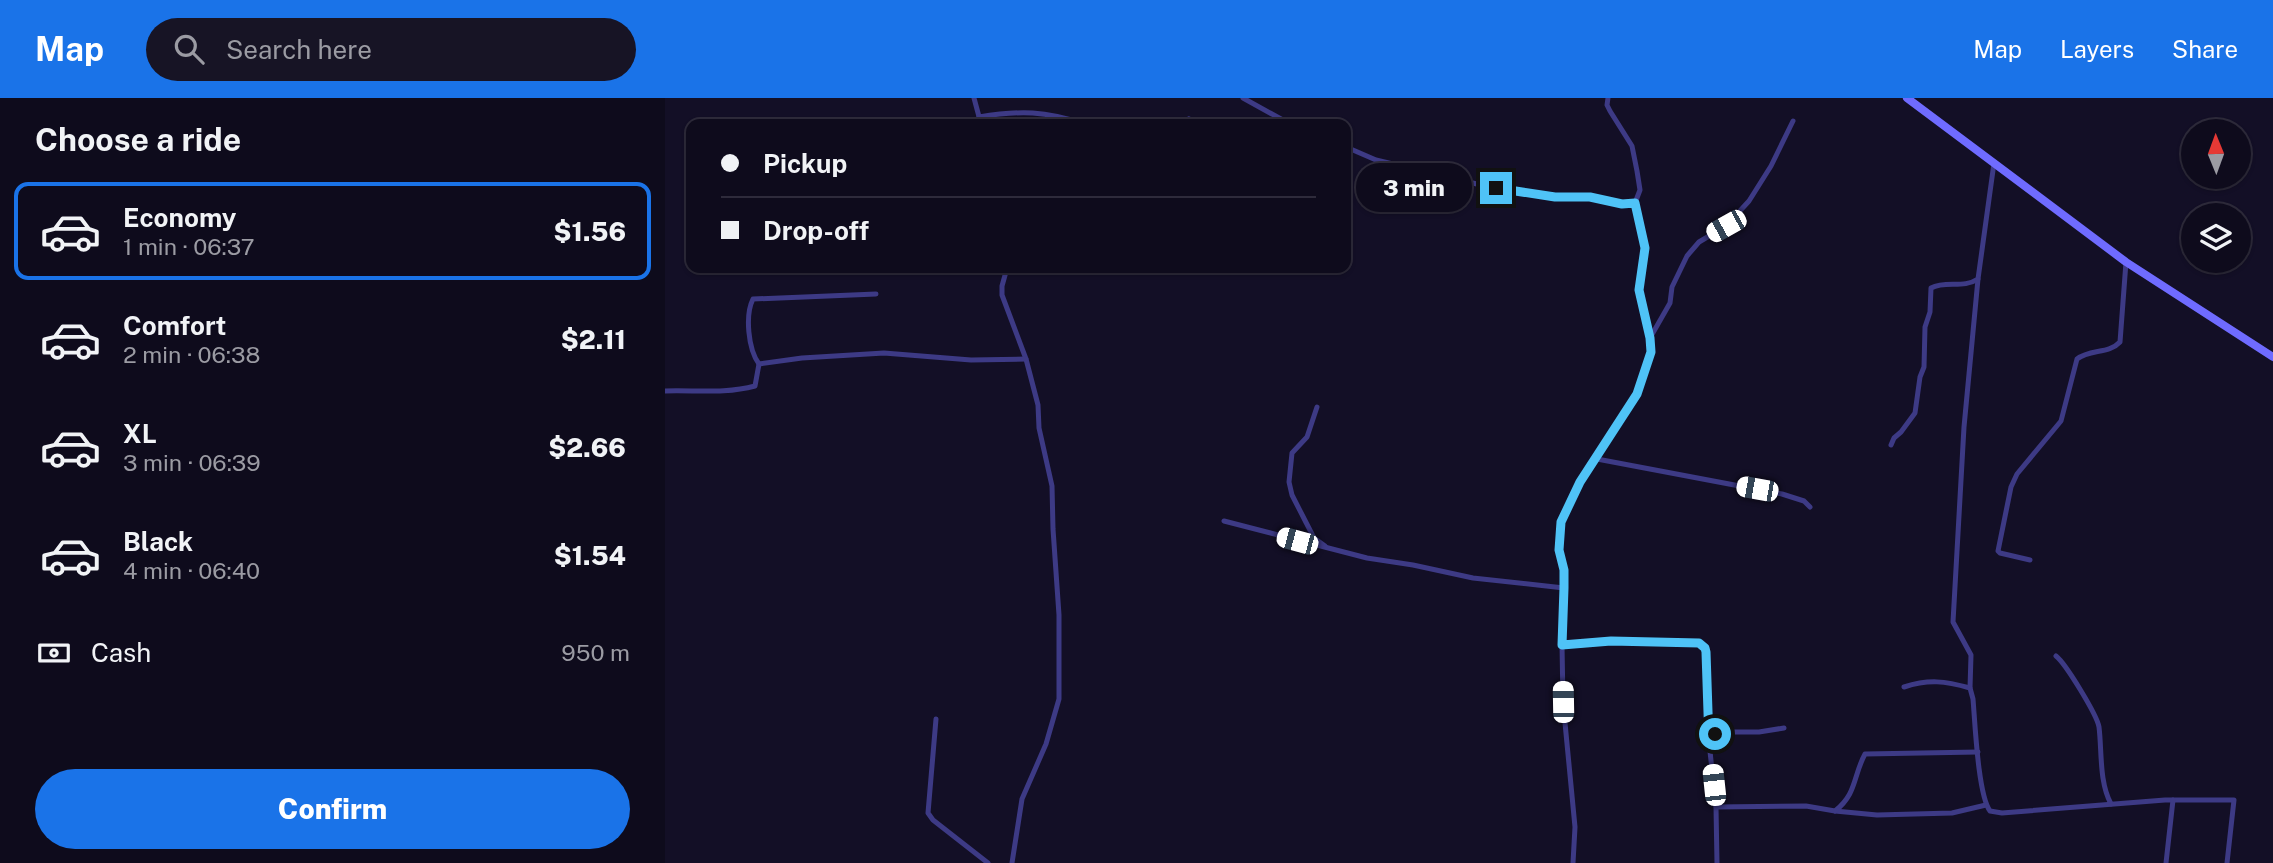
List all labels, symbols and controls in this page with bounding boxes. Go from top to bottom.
search box [146,18,636,81]
text: Map [35,30,104,68]
icon: search [170,30,208,68]
text: Search here [226,34,372,65]
text: Map [1973,35,2022,63]
text: Layers [2060,35,2134,63]
text: Share [2172,35,2238,63]
north arrow [2181,119,2251,189]
map controls [2181,119,2251,273]
text: Choose a ride [35,121,241,158]
text: Pickup [763,148,847,179]
callout: 3 min [1356,164,1471,212]
route end [1480,172,1512,204]
text: 3 min [1383,174,1445,201]
icon: car [39,200,102,263]
text: Economy [123,202,236,233]
button: layers [2181,203,2251,273]
car [1703,207,1750,245]
text: Drop-off [763,215,869,246]
text: $1.56 [554,216,626,247]
text: 1 min · 06:37 [123,233,255,260]
icon: car [39,308,102,371]
text: Comfort [123,310,226,341]
text: $2.11 [561,324,626,355]
text: 2 min · 06:38 [123,341,260,368]
icon: car [39,416,102,479]
text: XL [123,418,157,449]
text: $2.66 [548,432,626,463]
text: 3 min · 06:39 [123,449,261,476]
car [1735,475,1780,503]
icon: car [39,524,102,587]
car [1274,525,1321,557]
text: Black [123,526,193,557]
text: $1.54 [554,540,626,571]
text: 4 min · 06:40 [123,557,260,584]
icon: cash [35,634,73,672]
text: Cash [91,637,151,668]
text: 950 m [561,639,630,666]
car [1553,681,1574,723]
route start [1699,718,1731,750]
car [1702,763,1727,807]
button: Confirm [35,769,630,849]

